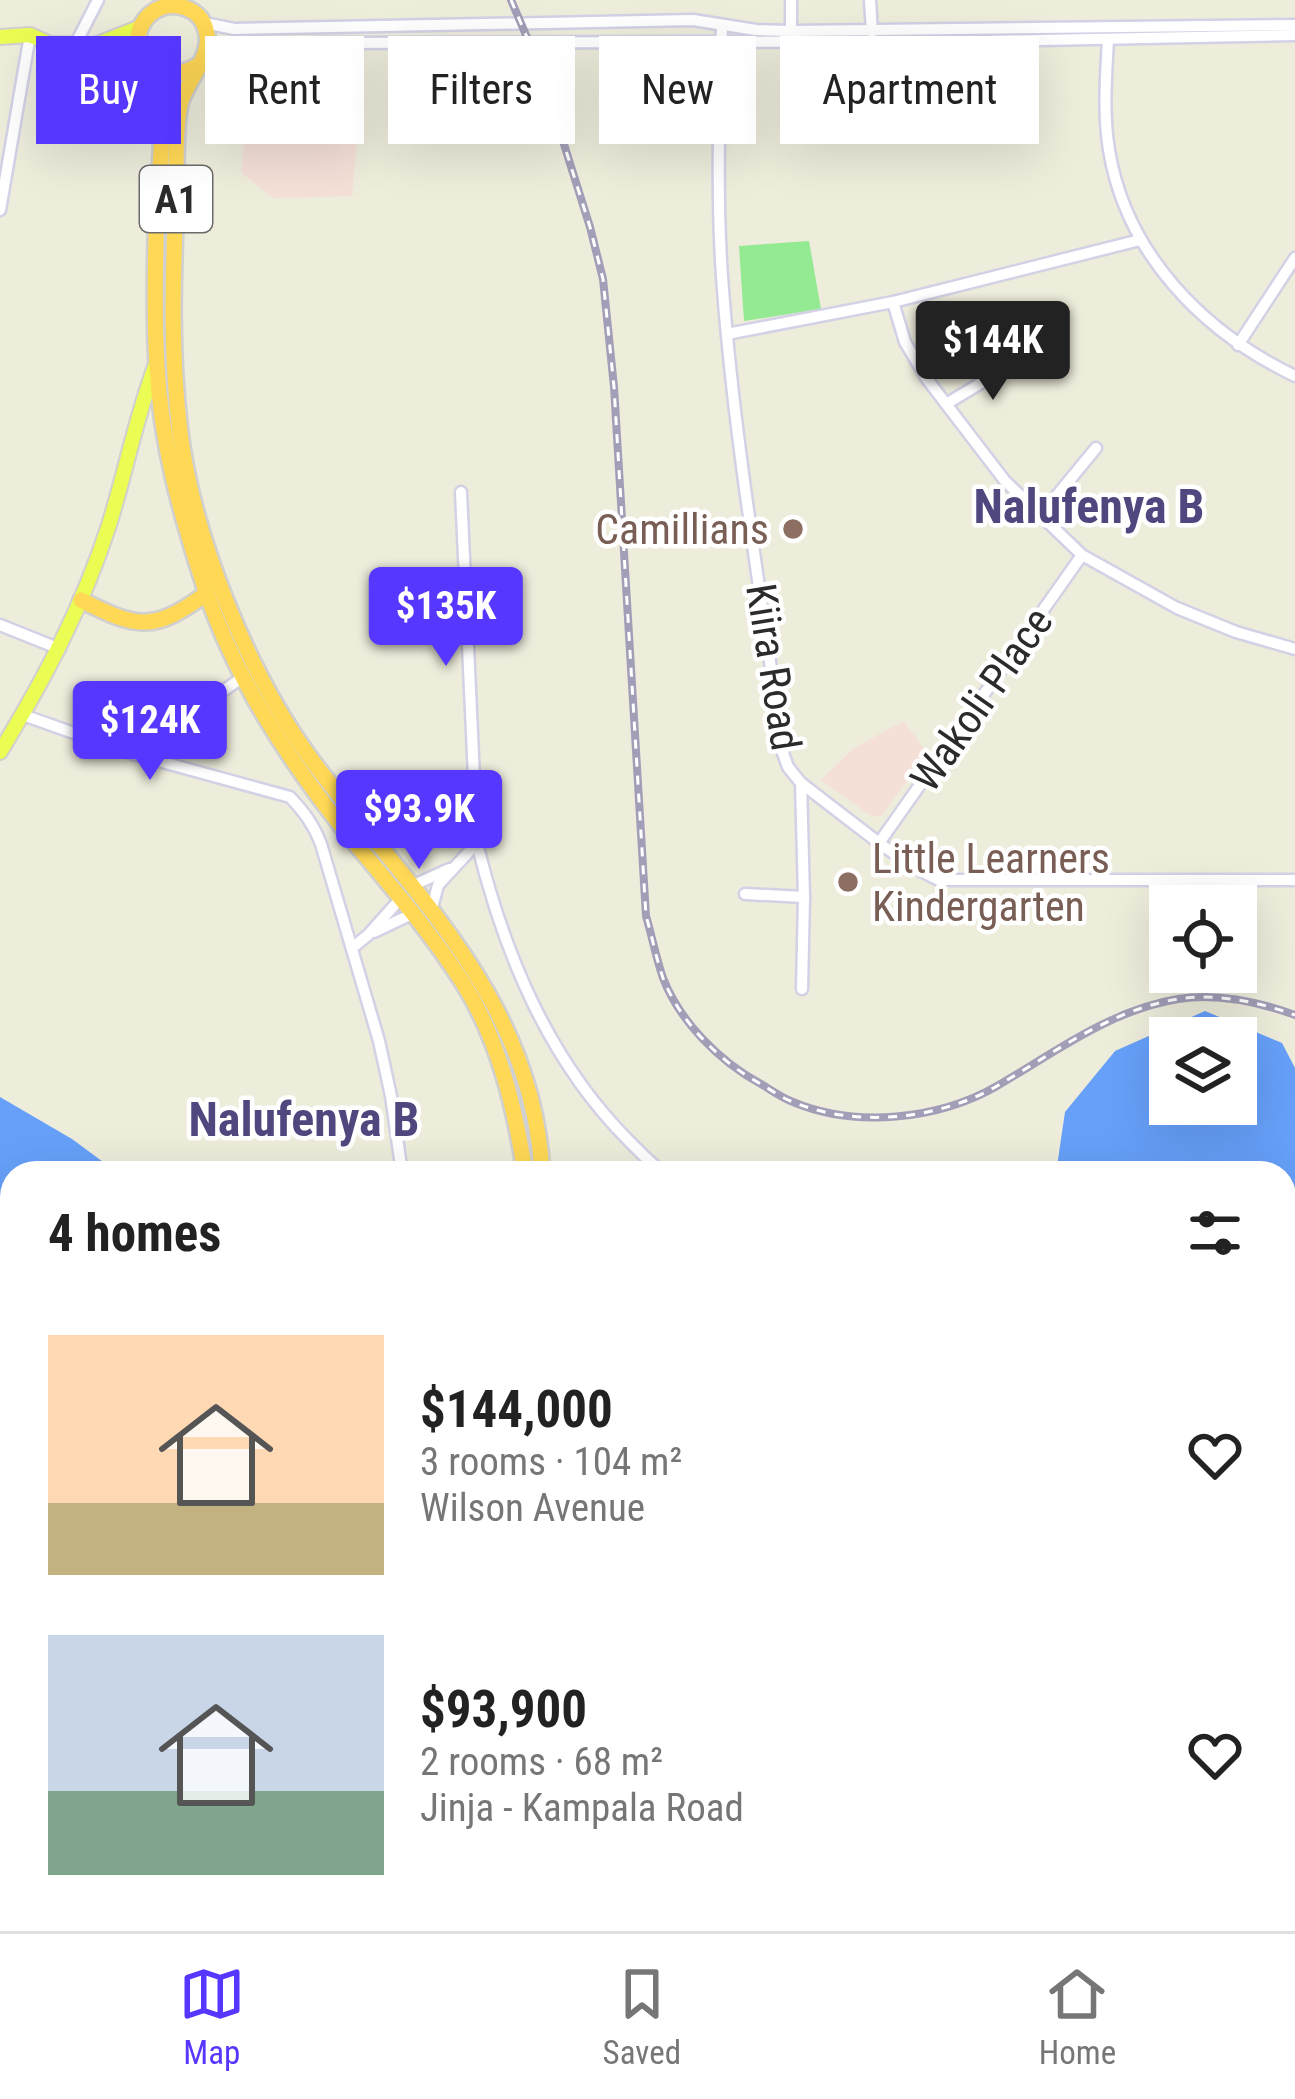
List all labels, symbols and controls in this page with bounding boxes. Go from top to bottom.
chip: Buy [36,36,181,144]
chip: Rent [205,36,364,144]
chip: Filters [388,36,575,144]
chip: New [599,36,756,144]
chip: Apartment [780,36,1039,144]
road number: A1 [140,166,212,232]
pin: $144K [909,301,1077,403]
text: $144K [943,317,1043,363]
district label: Nalufenya B [973,478,1205,535]
place label: Camillians [595,505,769,554]
marker: Camillians [780,516,806,542]
pin: $135K [362,567,530,669]
street label: Kiira Road [736,580,811,754]
text: $135K [396,583,496,629]
street label: Wakoli Place [900,598,1062,800]
pin: $124K [66,681,234,783]
text: $124K [100,697,200,743]
pin: $93.9K [321,770,517,872]
text: $93.9K [363,786,475,832]
place label: Little Learners Kindergarten [872,834,1110,931]
marker: Little Learners Kindergarten [835,869,861,895]
map controls [1149,885,1257,1125]
button: locate [1149,885,1257,993]
button: layers [1149,1017,1257,1125]
district label: Nalufenya B [188,1091,420,1148]
icon: filters [1182,1200,1248,1266]
text: 4 homes [48,1204,221,1263]
text: $144,000 [420,1380,613,1439]
icon: home [144,1383,288,1527]
icon: heart [1182,1422,1248,1488]
text: 3 rooms · 104 m² [420,1439,682,1485]
text: Wilson Avenue [420,1485,645,1531]
text: $93,900 [420,1680,587,1739]
icon: home [144,1683,288,1827]
icon: heart [1182,1722,1248,1788]
text: 2 rooms · 68 m² [420,1739,663,1785]
text: Jinja - Kampala Road [420,1785,744,1831]
tab: Map [179,1961,245,2072]
tab: Saved [603,1961,681,2072]
tab: Home [1039,1961,1116,2072]

